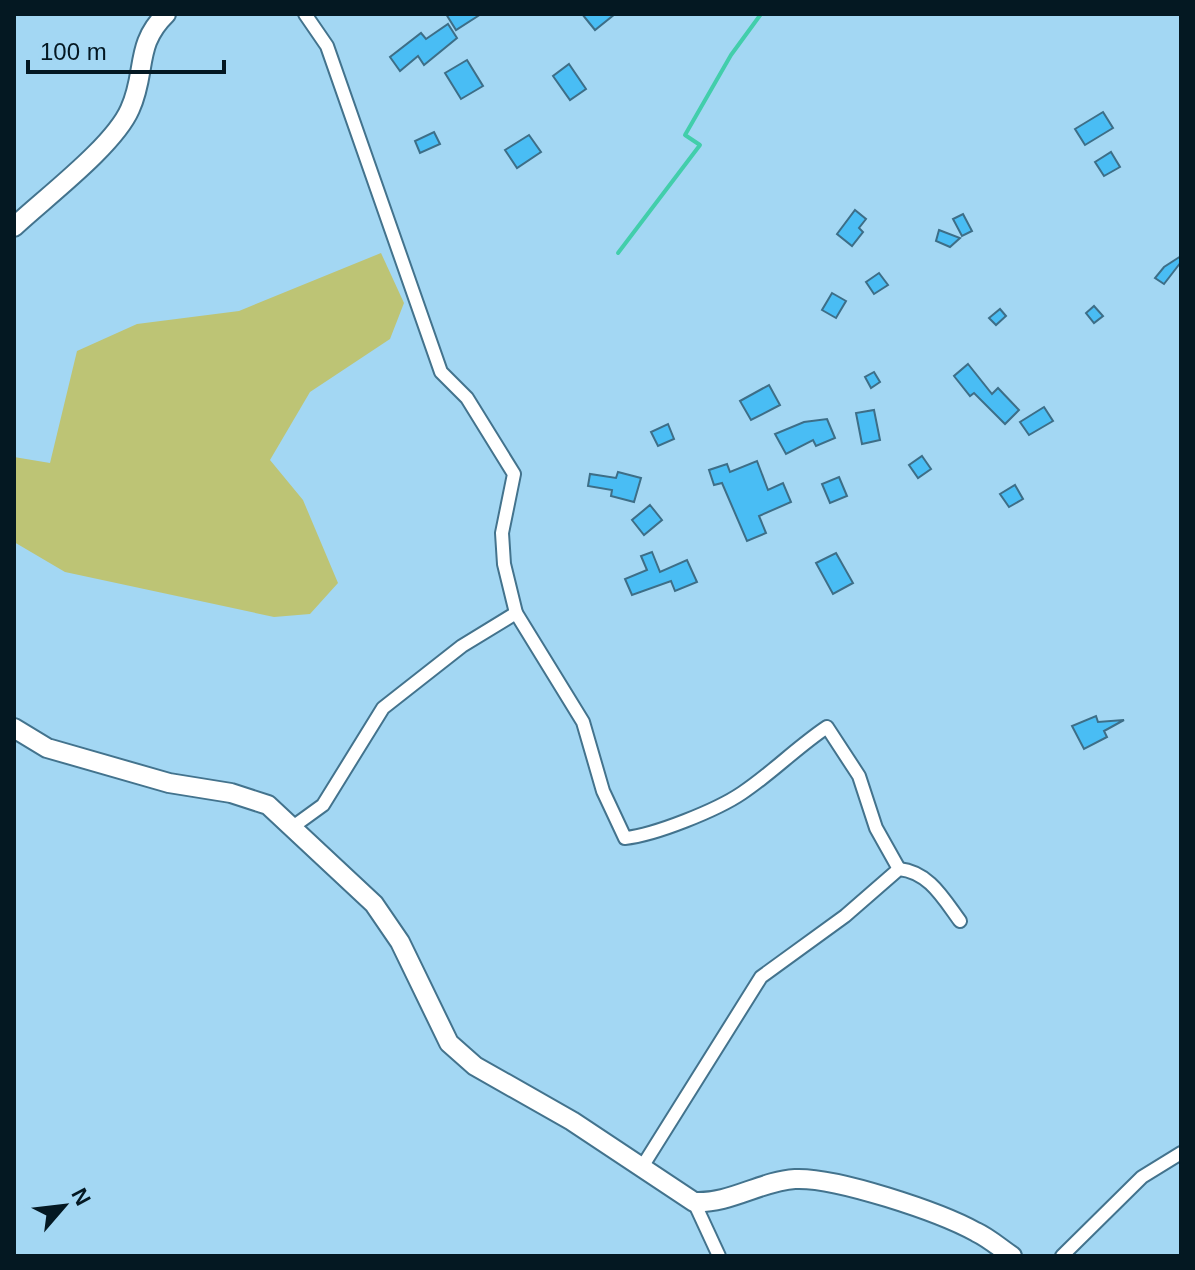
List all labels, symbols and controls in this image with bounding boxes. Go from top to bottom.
scale bar [28,24,224,74]
text: 100 m [40,38,107,65]
north arrow [24,1166,104,1246]
text: N [66,1184,96,1210]

